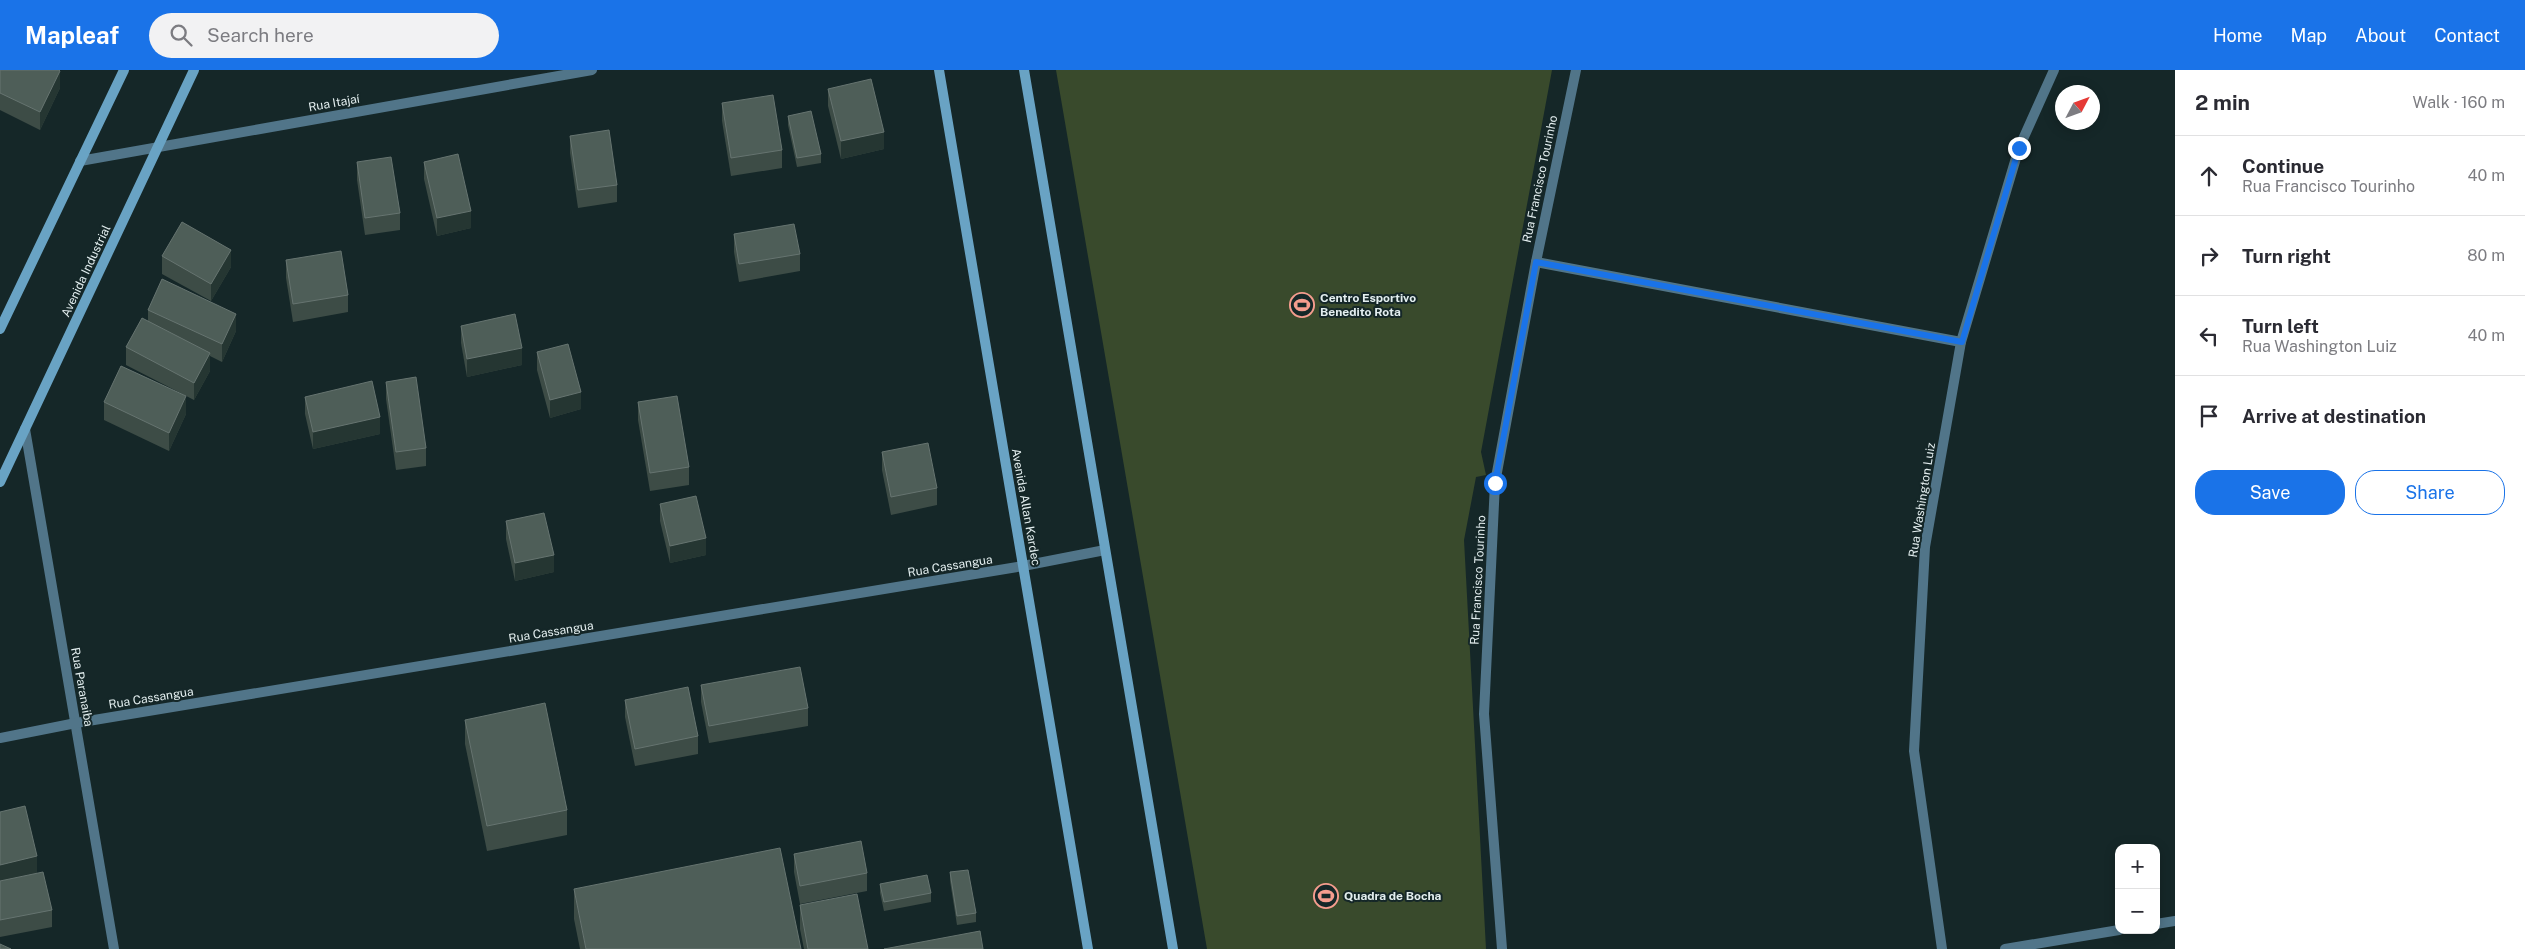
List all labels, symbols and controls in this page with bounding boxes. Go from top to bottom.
search box [149,13,499,58]
text: Mapleaf [25,21,119,49]
icon: search [167,21,195,49]
text: Search here [207,24,314,46]
text: Home [2213,25,2263,46]
text: Map [2291,25,2327,46]
text: About [2355,25,2406,46]
text: Contact [2434,25,2500,46]
north arrow [2055,85,2100,130]
text: 2 min [2195,90,2250,115]
street label: Rua Itajaí [307,91,362,114]
text: Walk · 160 m [2413,93,2505,112]
street label: Rua Francisco Tourinho [1520,114,1560,244]
route end [2008,137,2031,160]
text: Continue [2242,155,2324,177]
icon: ahead [2195,162,2223,190]
text: 40 m [2467,166,2505,185]
text: Rua Francisco Tourinho [2242,177,2415,196]
street label: Avenida Industrial [58,222,114,319]
icon: right [2195,242,2223,270]
text: Turn right [2242,245,2331,267]
text: 80 m [2467,246,2505,265]
place label: Centro Esportivo Benedito Rota [1320,291,1416,319]
sports icon: Centro Esportivo Benedito Rota [1289,292,1315,318]
text: Turn left [2242,315,2319,337]
icon: left [2195,322,2223,350]
text: 40 m [2467,326,2505,345]
text: Rua Washington Luiz [2242,337,2397,356]
icon: arrive [2195,402,2223,430]
text: Arrive at destination [2242,405,2426,427]
street label: Rua Washington Luiz [1906,441,1938,558]
street label: Avenida Allan Kardec [1009,447,1043,567]
button: Save [2195,470,2345,515]
button: Share [2355,470,2505,515]
route start [1484,472,1507,495]
street label: Rua Francisco Tourinho [1468,515,1488,645]
street label: Rua Cassangua [906,552,994,580]
street label: Rua Cassangua [507,618,595,646]
street label: Rua Paranaiba [68,646,96,728]
street label: Rua Cassangua [107,684,195,712]
map controls [2115,844,2160,934]
button: + [2115,844,2160,889]
sports icon: Quadra de Bocha [1313,883,1339,909]
place label: Quadra de Bocha [1344,889,1441,903]
button: − [2115,889,2160,934]

